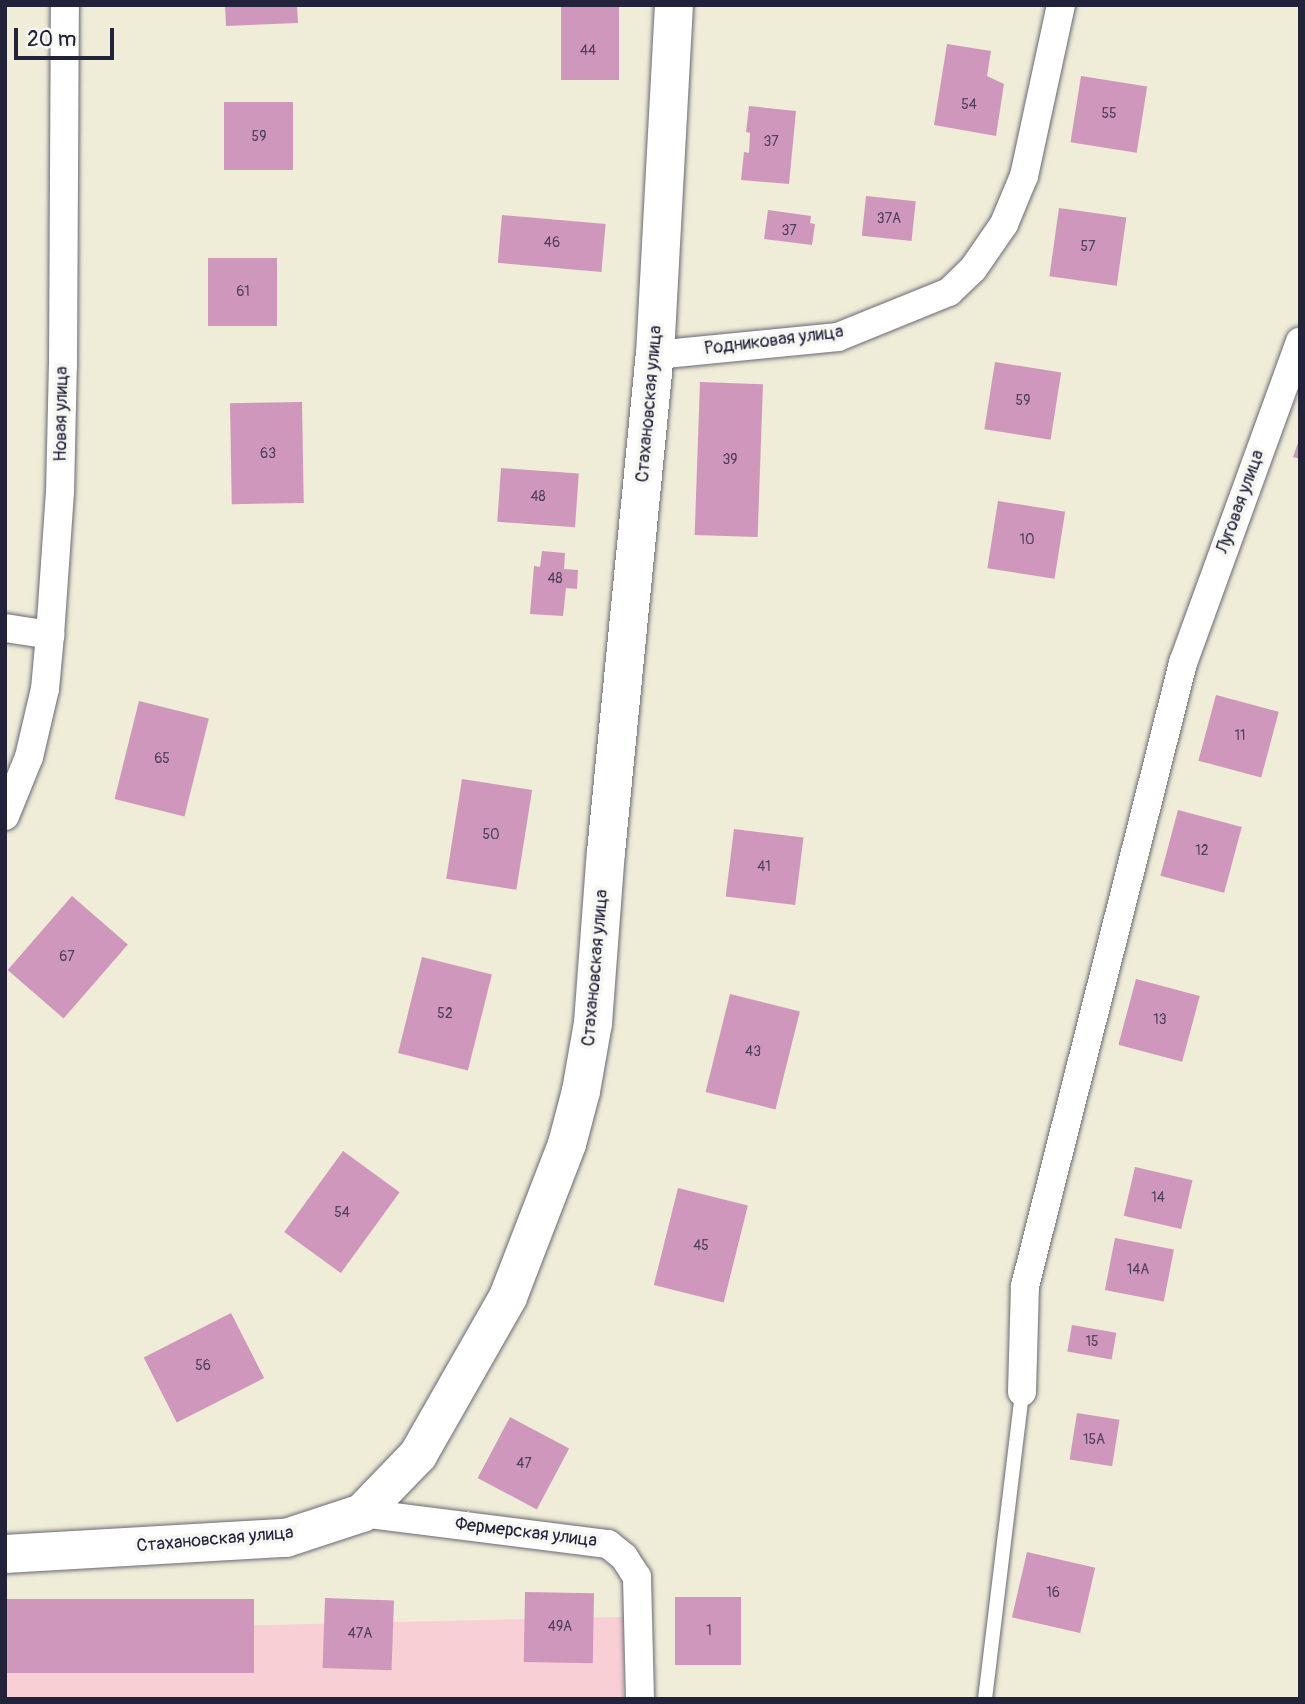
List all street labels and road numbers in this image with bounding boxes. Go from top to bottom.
street label: Родниковая улица [703,322,845,360]
street label: Стахановская улица [632,325,668,483]
street label: Новая улица [50,366,74,462]
street label: Луговая улица [1212,447,1270,557]
street label: Стахановская улица [578,889,614,1047]
street label: Фермерская улица [454,1514,598,1552]
street label: Стахановская улица [136,1522,294,1558]

